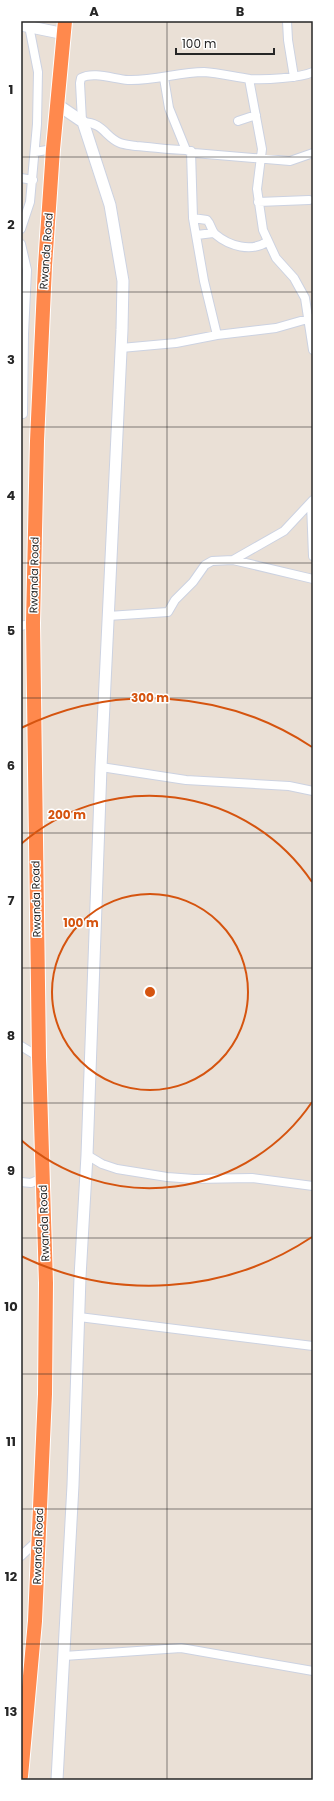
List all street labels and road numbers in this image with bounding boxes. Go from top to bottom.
street label: Rwanda Road [35,212,57,290]
street label: Rwanda Road [25,537,43,613]
street label: Rwanda Road [27,861,45,937]
street label: Rwanda Road [35,1184,53,1262]
street label: Rwanda Road [29,1507,47,1585]

